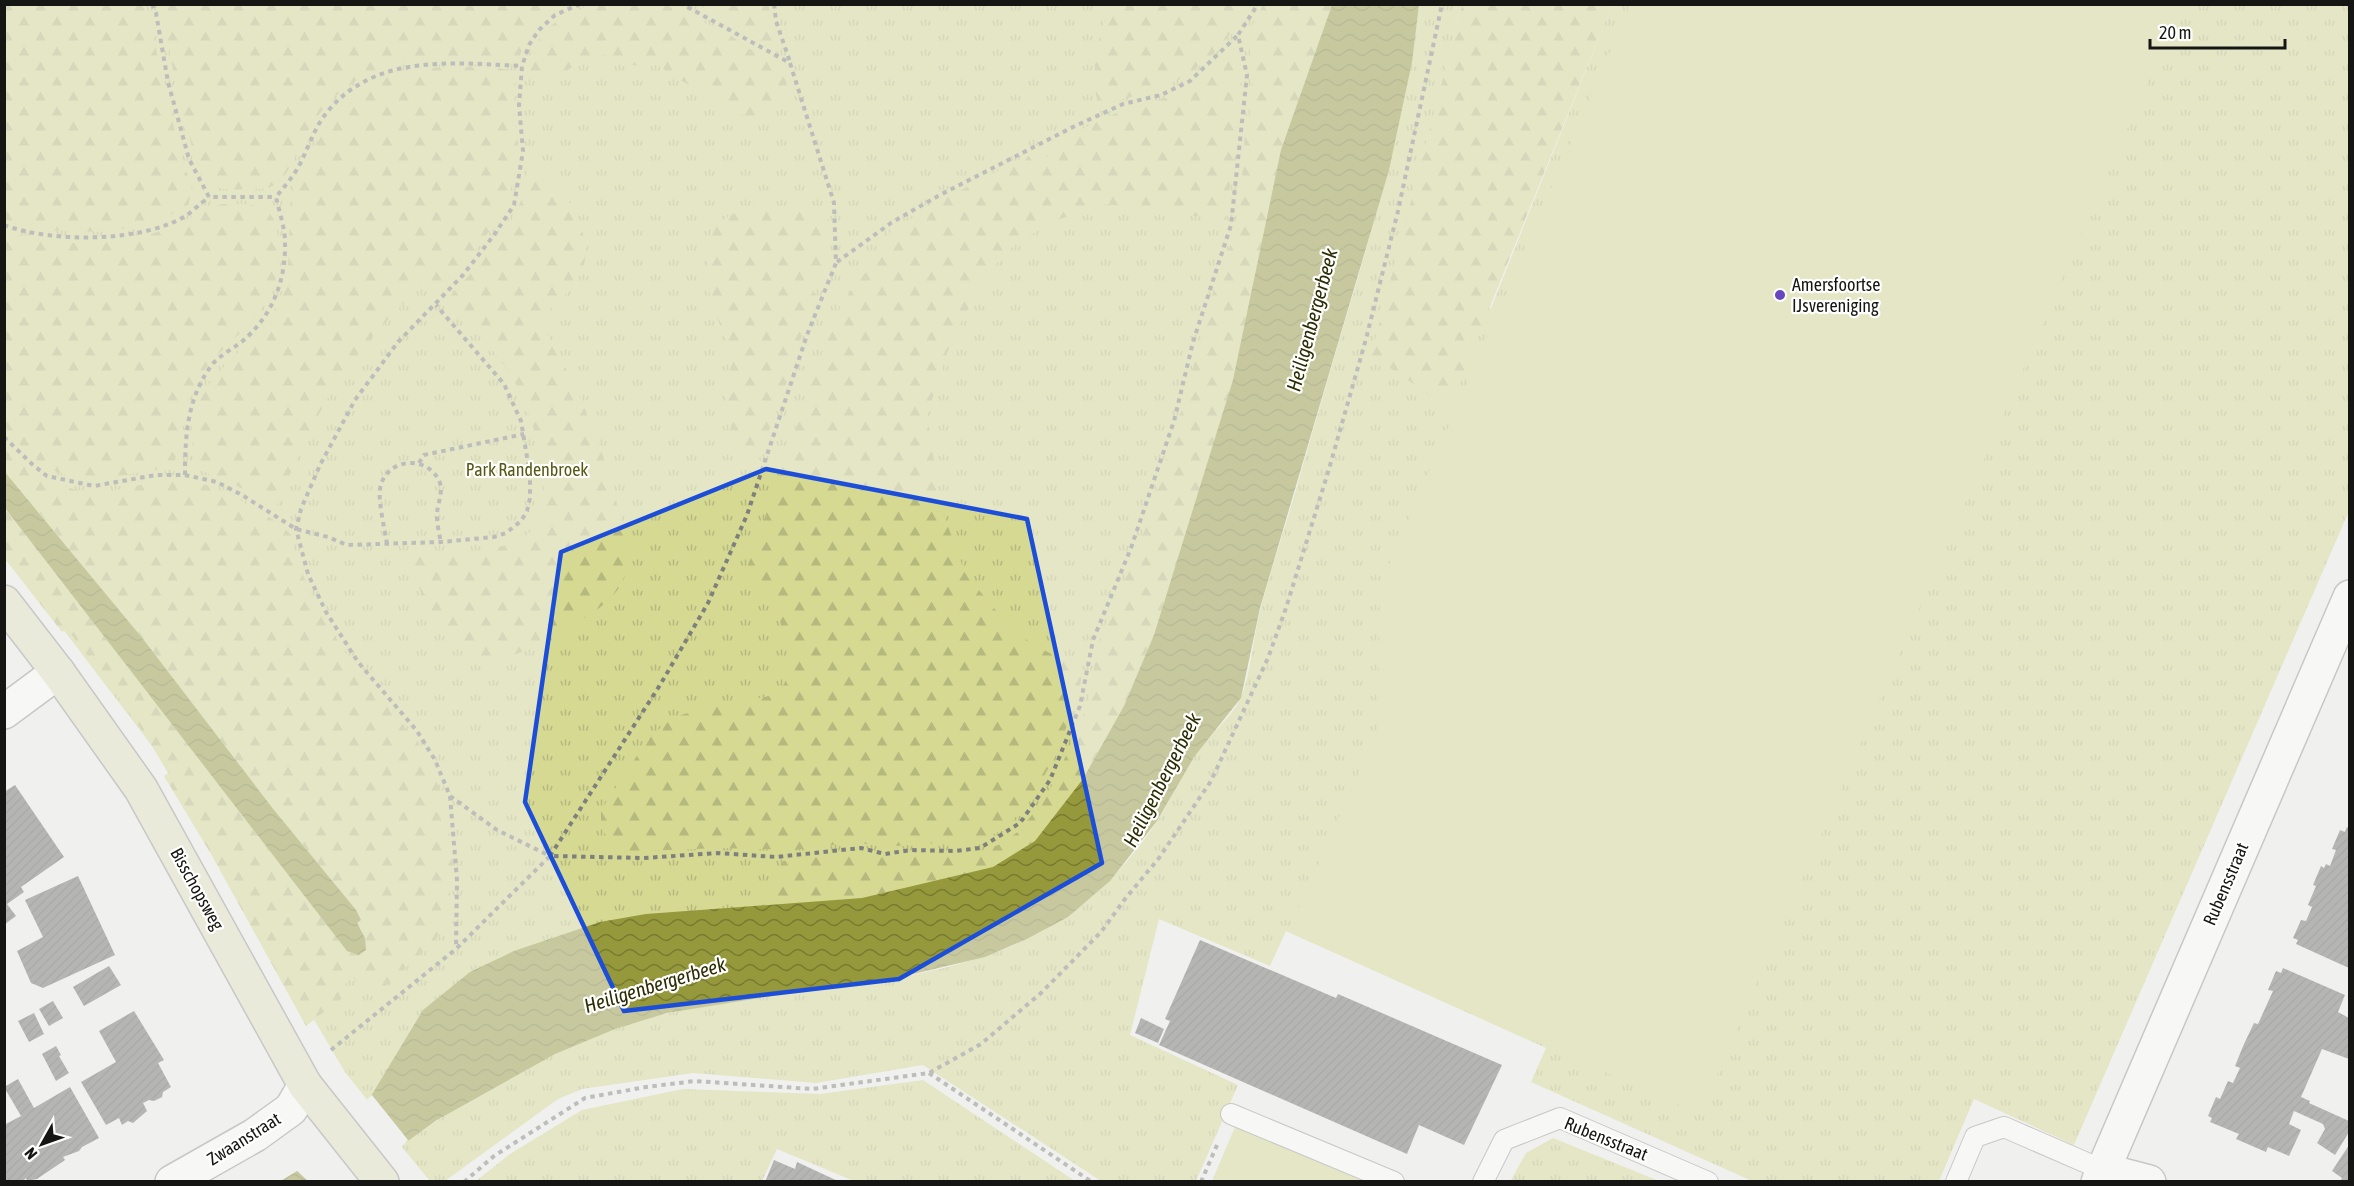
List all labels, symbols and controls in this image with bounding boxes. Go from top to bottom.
scale bar [2150,12,2285,50]
text: 20 m [2159,22,2191,43]
water label: Heiligenbergerbeek [1281,246,1342,394]
place label: Amersfoortse IJsvereniging [1792,274,1880,316]
marker: Amersfoortse IJsvereniging [1773,288,1787,302]
park label: Park Randenbroek [466,459,588,480]
water label: Heiligenbergerbeek [1118,709,1205,850]
street label: Rubensstraat [2199,839,2252,928]
street label: Bisschopsweg [166,844,229,934]
water label: Heiligenbergerbeek [581,952,729,1017]
street label: Zwaanstraat [203,1108,284,1169]
street label: Rubensstraat [1562,1112,1651,1165]
north arrow [12,1114,72,1174]
text: N [21,1144,40,1163]

